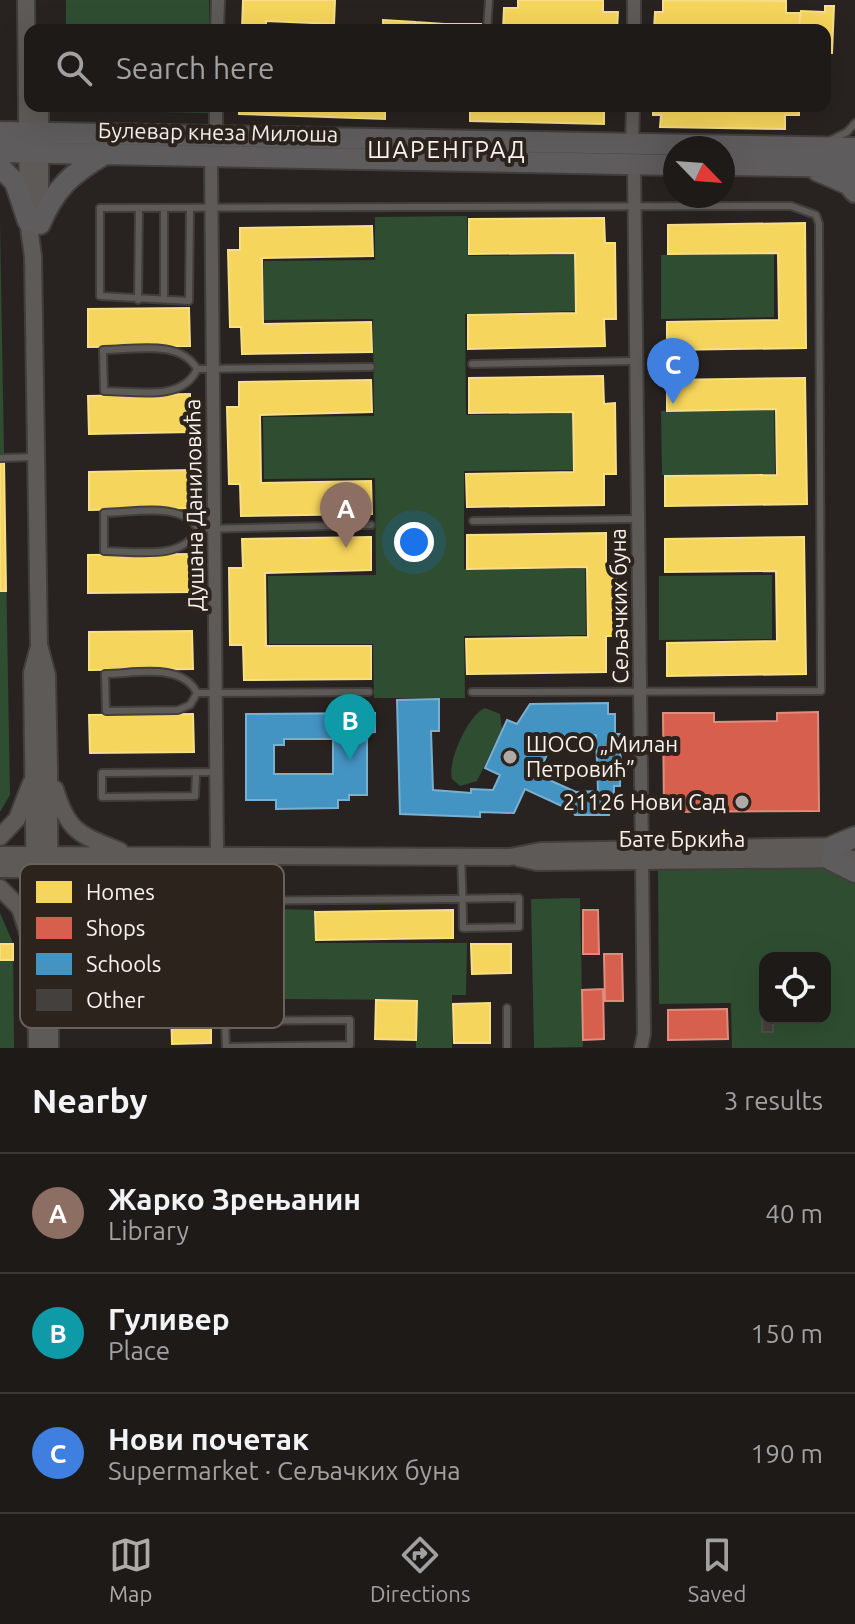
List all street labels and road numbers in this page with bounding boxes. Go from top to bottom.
street label: Булевар кнеза Милоша [98,117,338,146]
street label: Душана Даниловића [179,399,208,611]
street label: Сељачких буна [605,528,632,684]
street label: Бате Бркића [619,826,745,851]

